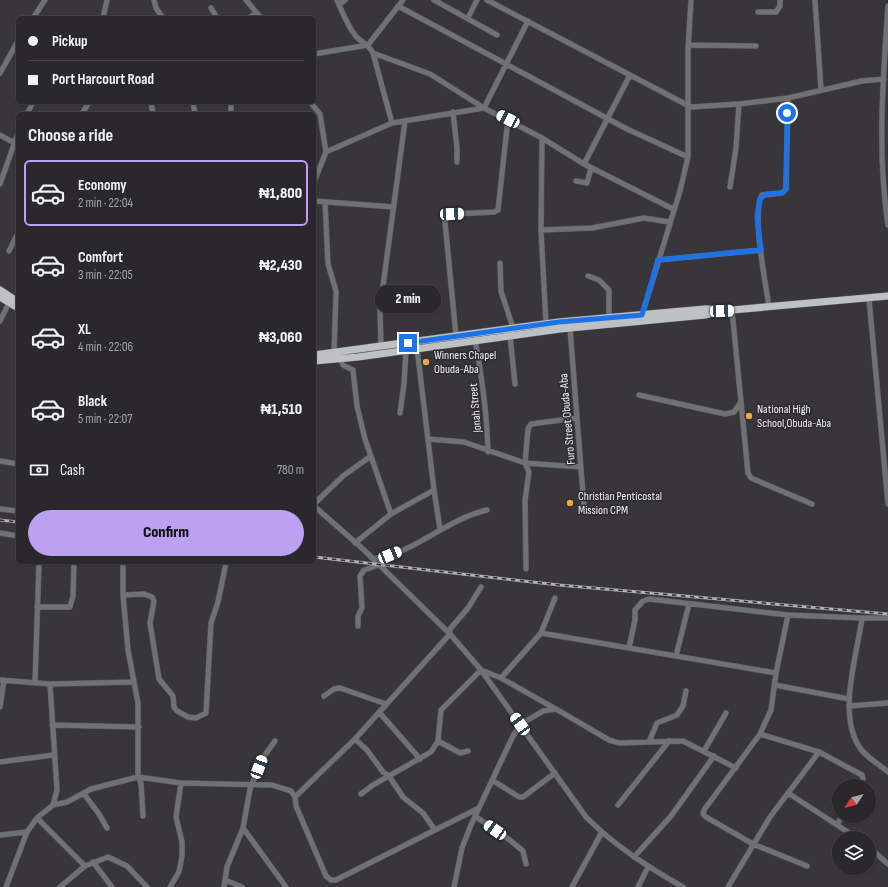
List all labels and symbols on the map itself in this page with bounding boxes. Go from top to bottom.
route start [778,104,796,122]
car [495,108,521,130]
car [440,208,464,220]
callout: 2 min [375,285,441,313]
car [710,305,734,317]
route end [399,334,417,352]
place label: Winners Chapel Obuda-Aba [434,348,496,377]
marker: Winners Chapel Obuda-Aba [421,357,431,367]
street label: Furo Street Obuda-Aba [556,372,579,465]
street label: Jonah Street [466,382,485,434]
place label: National High School,Obuda-Aba [757,402,832,431]
marker: National High School,Obuda-Aba [744,411,754,421]
place label: Christian Penticostal Mission CPM [578,489,662,518]
marker: Christian Penticostal Mission CPM [565,498,575,508]
car [377,545,403,565]
car [508,711,532,737]
car [249,754,269,780]
north arrow [832,779,876,823]
car [482,818,508,842]

